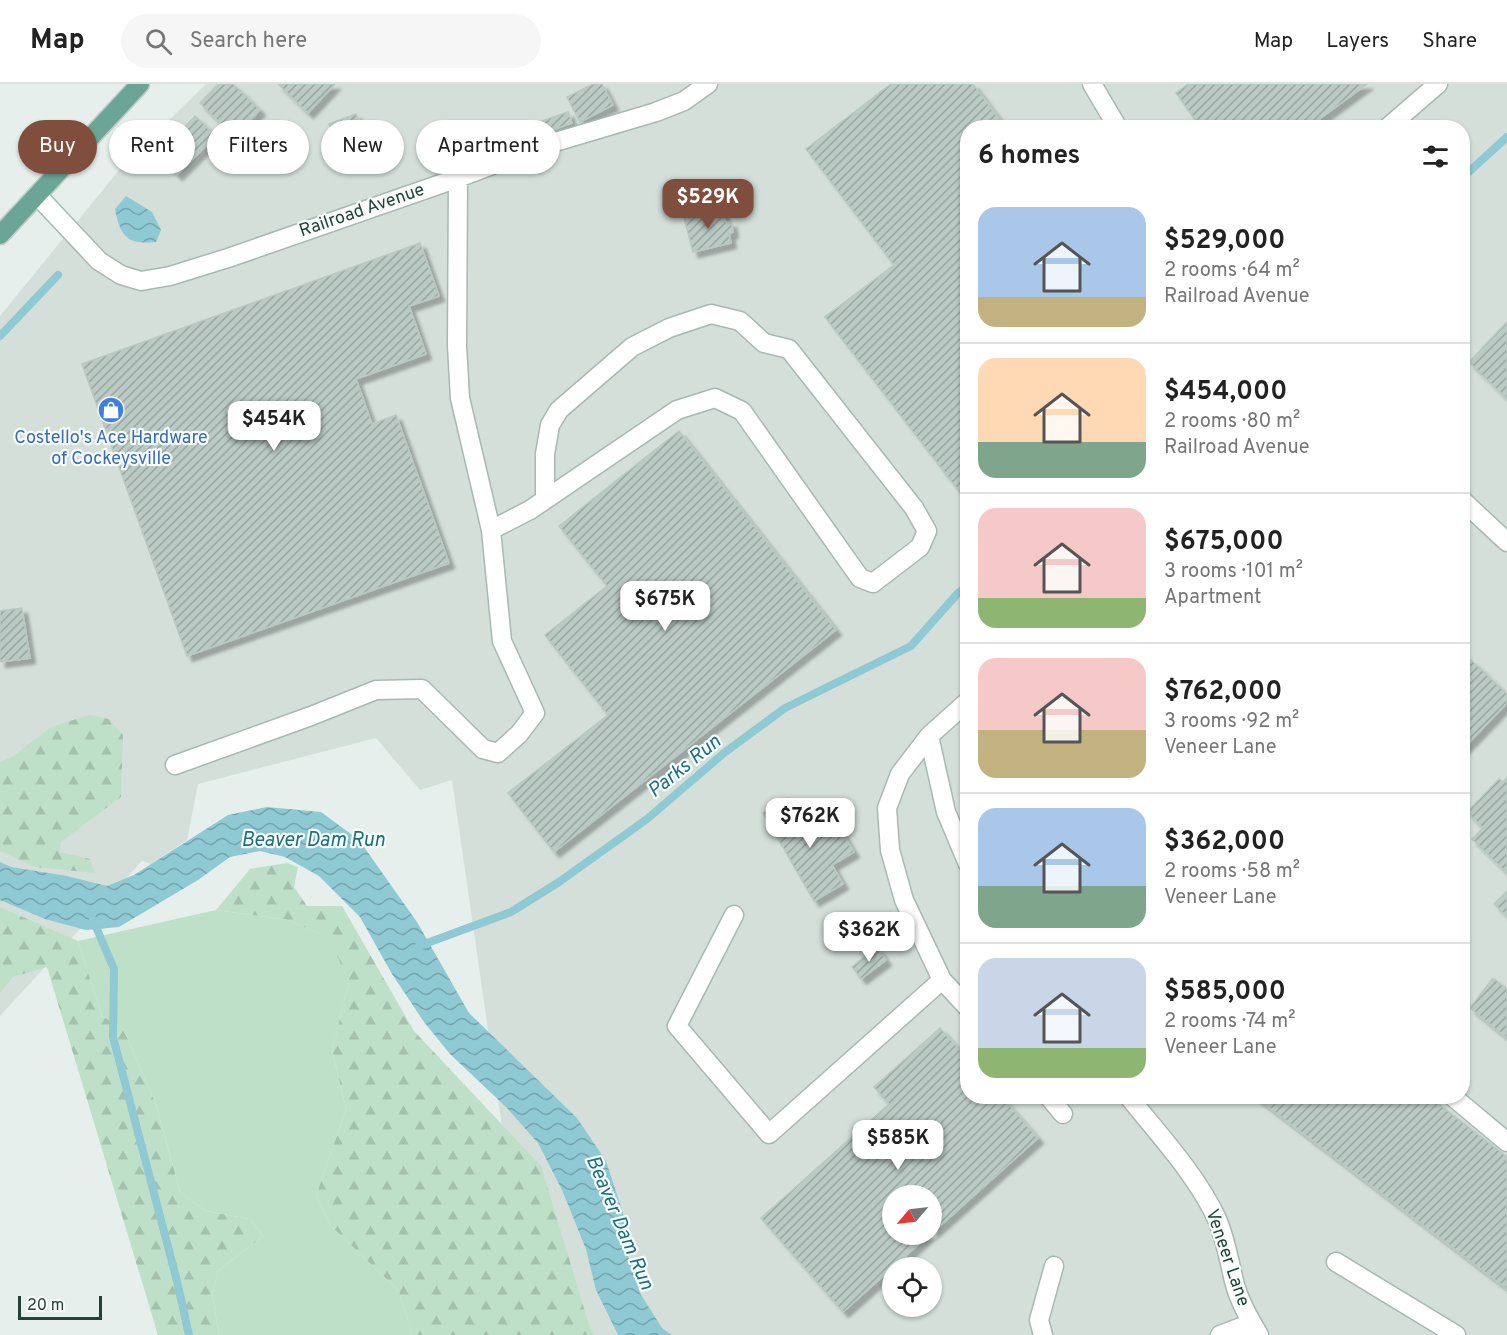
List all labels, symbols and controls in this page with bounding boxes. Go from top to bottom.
search box [121,14,541,68]
text: Map [30,23,85,59]
icon: search [142,25,175,58]
text: Search here [190,28,307,55]
text: Map [1254,28,1293,55]
text: Layers [1326,28,1389,55]
text: Share [1422,28,1477,55]
chip: Buy [18,120,97,174]
chip: Rent [109,120,195,174]
chip: Filters [207,120,309,174]
chip: New [321,120,404,174]
chip: Apartment [416,120,560,174]
text: 6 homes [978,140,1080,173]
icon: filters [1419,140,1452,173]
street label: Railroad Avenue [296,179,428,243]
pin: $529K [666,179,750,230]
text: $529K [677,185,739,211]
text: $529,000 [1164,225,1285,258]
icon: home [1026,231,1098,303]
text: 2 rooms · 64 m² [1164,258,1300,284]
text: Railroad Avenue [1164,284,1309,310]
text: $454,000 [1164,376,1287,409]
icon: home [1026,382,1098,454]
shop icon: Costello's Ace Hardware of Cockeysville [96,395,126,425]
pin: $454K [232,401,316,452]
text: $454K [242,407,306,433]
text: 2 rooms · 80 m² [1164,409,1300,435]
place label: Costello's Ace Hardware of Cockeysville [14,427,208,471]
text: Railroad Avenue [1164,435,1309,461]
text: $675,000 [1164,526,1283,559]
icon: home [1026,532,1098,604]
text: 3 rooms · 101 m² [1164,559,1303,585]
pin: $675K [623,581,707,632]
text: Apartment [1164,585,1262,611]
text: $675K [634,587,696,613]
text: $762,000 [1164,676,1282,709]
icon: home [1026,682,1098,754]
text: 3 rooms · 92 m² [1164,709,1299,735]
water label: Parks Run [643,729,727,804]
text: Veneer Lane [1164,735,1277,761]
pin: $762K [768,798,852,849]
text: $762K [780,804,840,830]
text: $362,000 [1164,826,1285,859]
water label: Beaver Dam Run [241,828,385,854]
icon: home [1026,832,1098,904]
text: 2 rooms · 58 m² [1164,859,1300,885]
text: Veneer Lane [1164,885,1277,911]
pin: $362K [827,912,911,963]
text: $362K [838,918,900,944]
text: $585,000 [1164,976,1286,1009]
icon: home [1026,982,1098,1054]
text: 2 rooms · 74 m² [1164,1009,1295,1035]
text: Veneer Lane [1164,1035,1277,1061]
pin: $585K [856,1120,940,1171]
text: $585K [866,1126,930,1152]
water label: Beaver Dam Run [579,1152,659,1294]
north arrow [882,1185,942,1245]
map controls [882,1185,942,1317]
street label: Veneer Lane [1200,1206,1254,1310]
button: locate [882,1257,942,1317]
scale bar [18,1293,102,1320]
text: 20 m [27,1296,64,1316]

